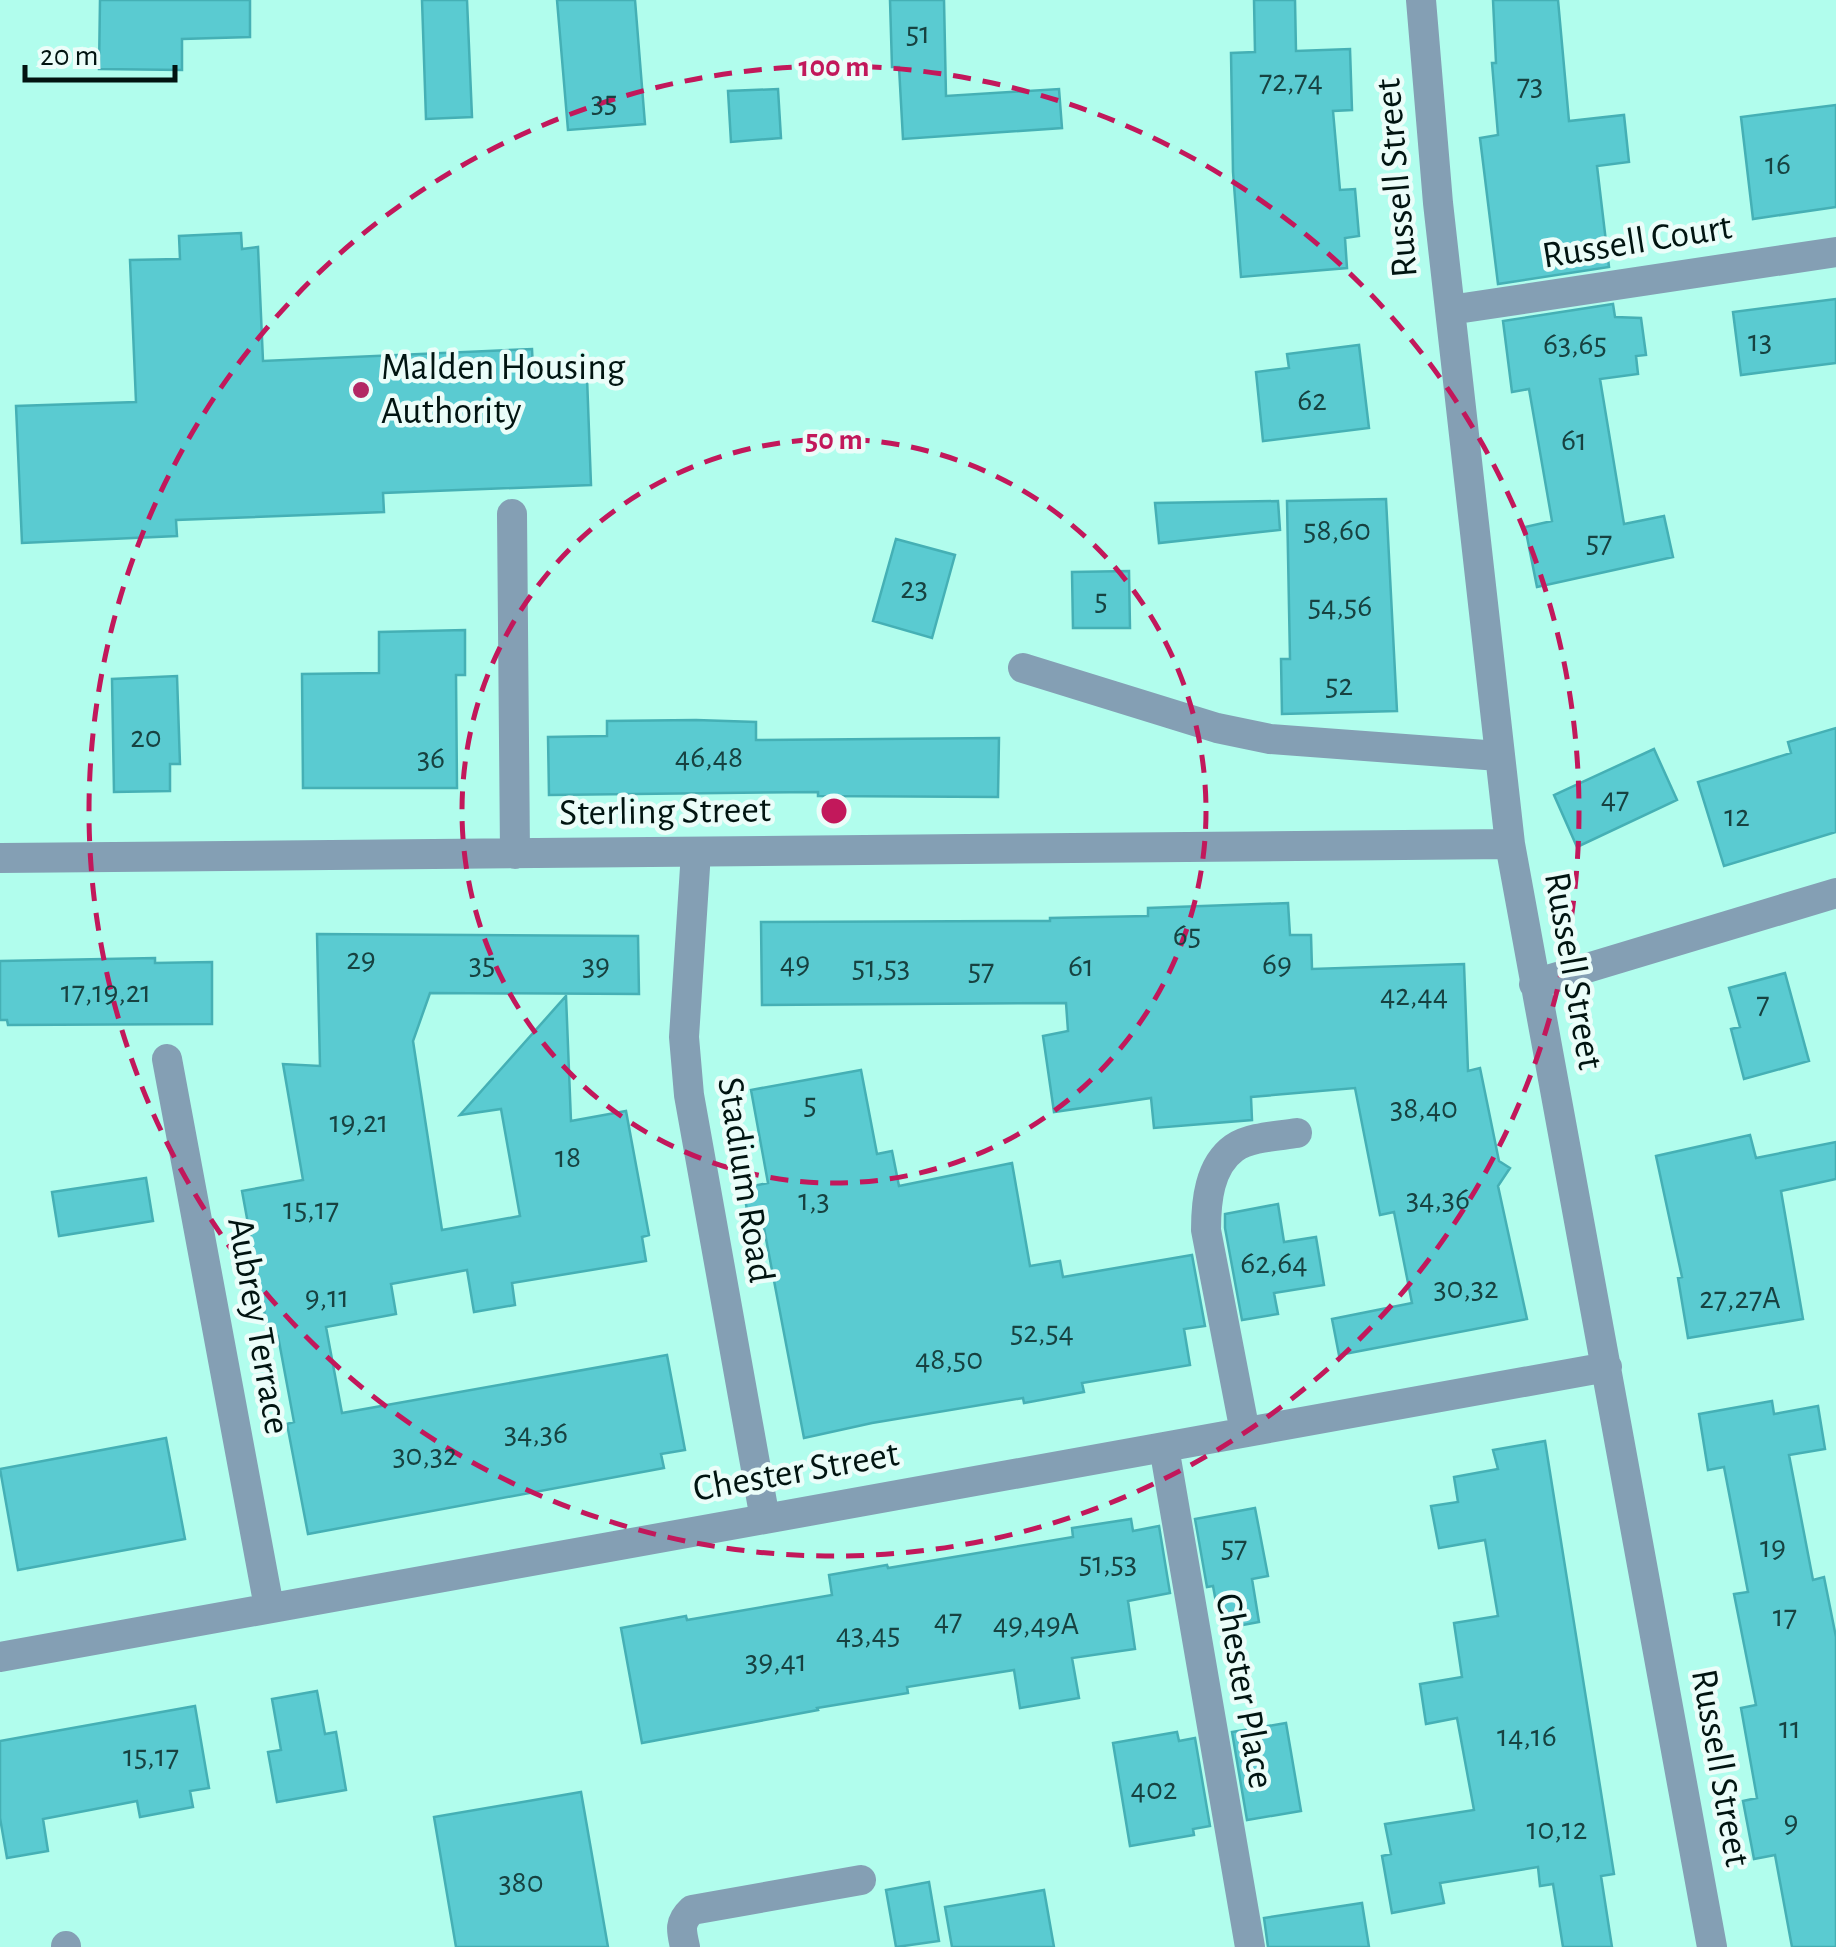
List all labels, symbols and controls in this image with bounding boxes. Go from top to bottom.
house number: 51 [906,17,930,49]
scale bar [25,20,175,82]
text: 20 m [40,41,98,71]
text: 100 m [799,52,869,82]
house number: 72,74 [1259,65,1323,97]
house number: 73 [1517,69,1543,101]
street label: Russell Street [1369,77,1425,279]
house number: 35 [591,86,617,118]
house number: 16 [1765,148,1791,180]
street label: Russell Court [1539,208,1735,276]
house number: 13 [1748,325,1772,357]
house number: 63,65 [1543,328,1607,360]
place label: Malden Housing Authority [381,349,626,431]
marker: Malden Housing Authority [350,379,372,401]
house number: 62 [1297,384,1327,416]
house number: 61 [1561,424,1587,456]
text: 50 m [805,425,863,455]
house number: 58,60 [1303,514,1371,546]
house number: 57 [1586,526,1612,558]
house number: 23 [900,572,928,604]
house number: 5 [1094,584,1108,616]
house number: 54,56 [1308,590,1372,622]
house number: 52 [1325,669,1353,701]
house number: 20 [130,721,162,753]
house number: 46,48 [675,741,743,773]
house number: 36 [417,742,445,774]
house number: 47 [1601,782,1629,814]
street label: Sterling Street [559,791,771,833]
centre of rings [816,793,852,829]
house number: 12 [1724,800,1750,832]
street label: Russell Street [1537,869,1609,1073]
house number: 65 [1173,919,1201,951]
house number: 29 [346,943,376,975]
house number: 49 [780,947,810,979]
house number: 35 [469,948,495,980]
house number: 69 [1262,948,1292,980]
house number: 39 [582,949,610,981]
house number: 61 [1068,950,1094,982]
house number: 51,53 [852,951,910,983]
house number: 57 [968,954,994,986]
house number: 17,19,21 [61,976,151,1008]
house number: 42,44 [1380,979,1448,1011]
house number: 7 [1756,987,1770,1019]
street label: Stadium Road [710,1074,780,1286]
house number: 5 [803,1088,817,1120]
house number: 38,40 [1390,1092,1458,1124]
house number: 19,21 [330,1106,388,1138]
house number: 18 [555,1141,581,1173]
house number: 34,36 [1406,1183,1470,1215]
house number: 1,3 [798,1184,830,1216]
house number: 15,17 [283,1193,339,1225]
street label: Aubrey Terrace [220,1215,296,1437]
house number: 62,64 [1240,1247,1308,1279]
house number: 30,32 [1433,1272,1499,1304]
house number: 9,11 [305,1281,349,1313]
house number: 27,27A [1699,1282,1781,1314]
house number: 52,54 [1010,1316,1074,1348]
house number: 48,50 [915,1343,983,1375]
house number: 34,36 [504,1417,568,1449]
street label: Chester Street [690,1435,902,1509]
house number: 30,32 [392,1439,458,1471]
house number: 57 [1221,1531,1247,1563]
house number: 19 [1760,1531,1786,1563]
house number: 51,53 [1079,1547,1137,1579]
street label: Chester Place [1208,1590,1280,1792]
house number: 17 [1773,1600,1797,1632]
house number: 47 [934,1604,962,1636]
house number: 49,49A [993,1608,1079,1640]
house number: 43,45 [836,1618,900,1650]
house number: 39,41 [745,1645,807,1677]
street label: Russell Street [1684,1666,1756,1870]
house number: 11 [1779,1712,1801,1744]
house number: 14,16 [1497,1720,1557,1752]
house number: 15,17 [123,1740,179,1772]
house number: 402 [1131,1773,1177,1805]
house number: 9 [1783,1806,1799,1838]
house number: 10,12 [1527,1813,1587,1845]
house number: 380 [498,1866,544,1898]

